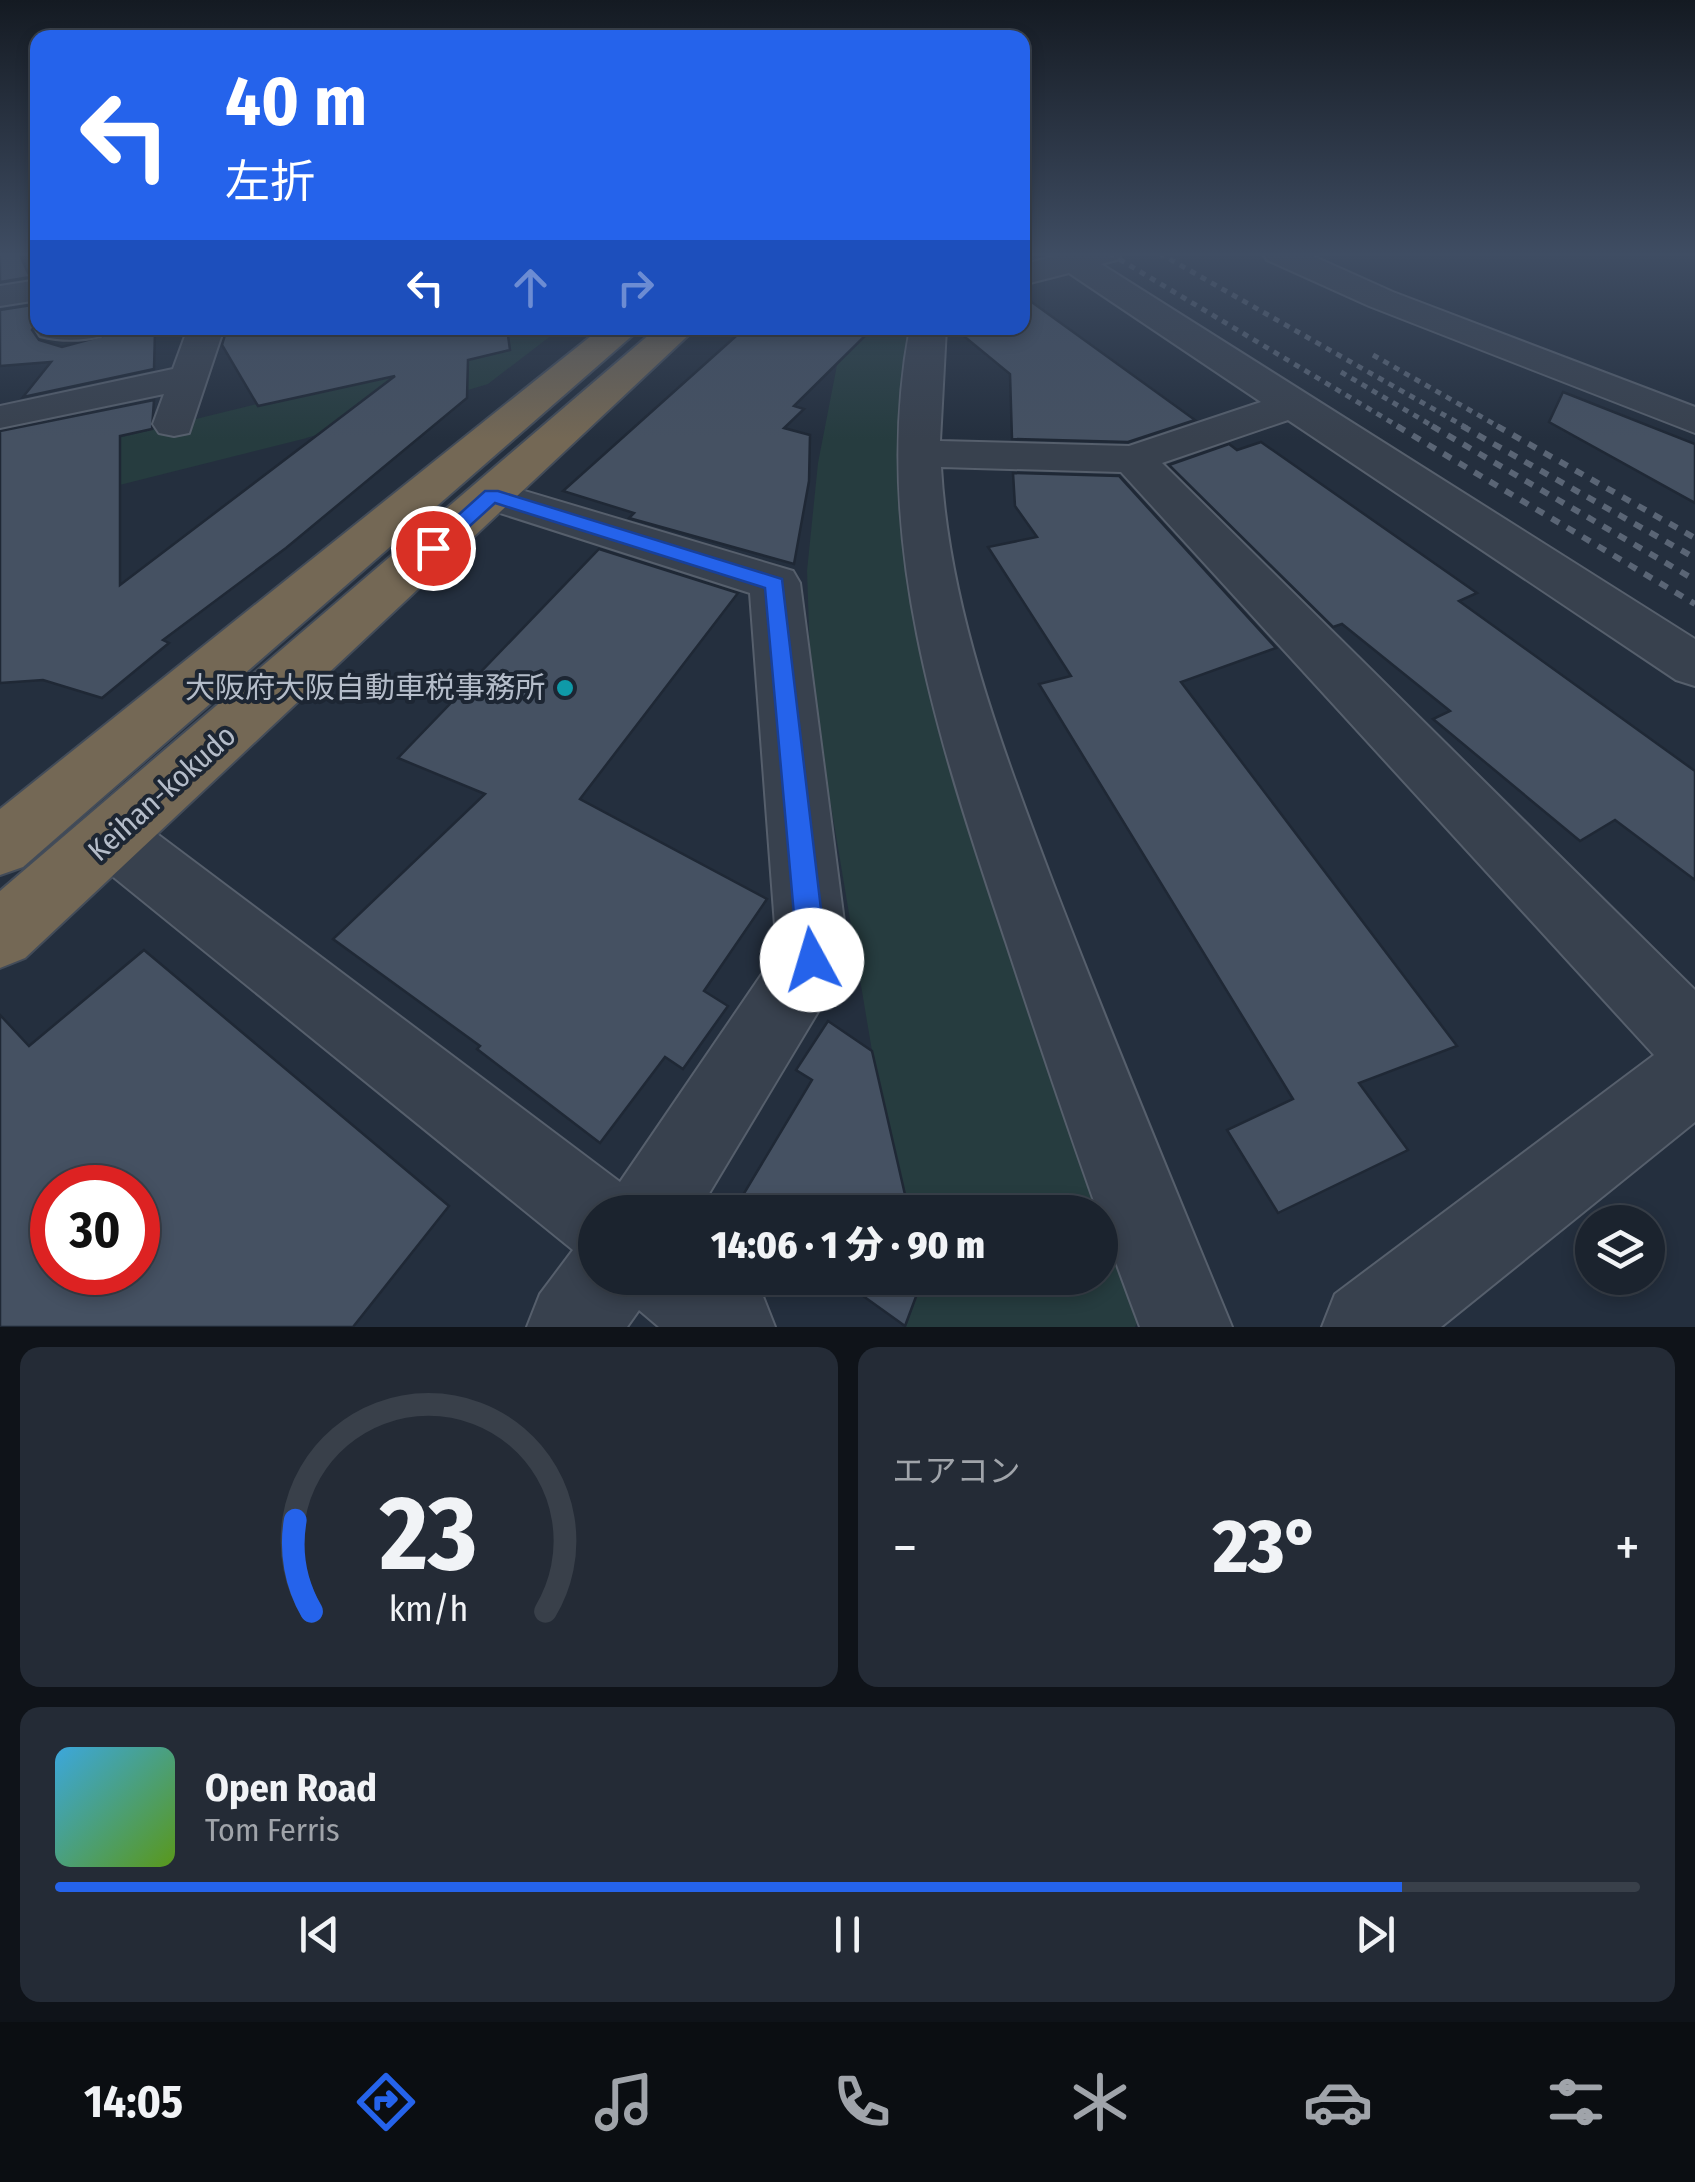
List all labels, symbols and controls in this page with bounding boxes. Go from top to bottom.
text: 40 m [225,60,367,144]
icon: left [60,70,190,200]
text: 左折 [225,155,315,209]
icon: left [398,260,453,315]
icon: ahead [503,260,558,315]
icon: right [608,260,663,315]
pin [391,506,476,591]
icon: arrive [406,521,461,576]
place label: 大阪府大阪自動車税事務所 [185,670,545,706]
marker: 大阪府大阪自動車税事務所 [554,677,576,699]
street label: Keihan-kokudo [81,717,243,869]
position arrow [760,908,864,1012]
speed limit sign: 30 [30,1165,160,1295]
map controls [1575,1205,1665,1295]
button: layers [1575,1205,1665,1295]
text: 14:06 · 1 分 · 90 m [711,1222,985,1268]
text: エアコン [893,1452,1021,1490]
text: 23 [379,1472,477,1597]
text: 23° [1213,1502,1319,1592]
text: − [893,1515,917,1581]
text: + [1615,1515,1640,1581]
text: km/h [389,1588,469,1630]
text: Open Road [205,1765,377,1811]
text: Tom Ferris [205,1811,340,1849]
icon: previous [292,1907,347,1962]
icon: pause [820,1907,875,1962]
icon: next [1348,1907,1403,1962]
icon: directions [351,2067,421,2137]
icon: music [589,2067,659,2137]
icon: phone [827,2067,897,2137]
icon: climate [1065,2067,1135,2137]
icon: car [1303,2067,1373,2137]
icon: filters [1541,2067,1611,2137]
text: 14:05 [84,2075,183,2129]

